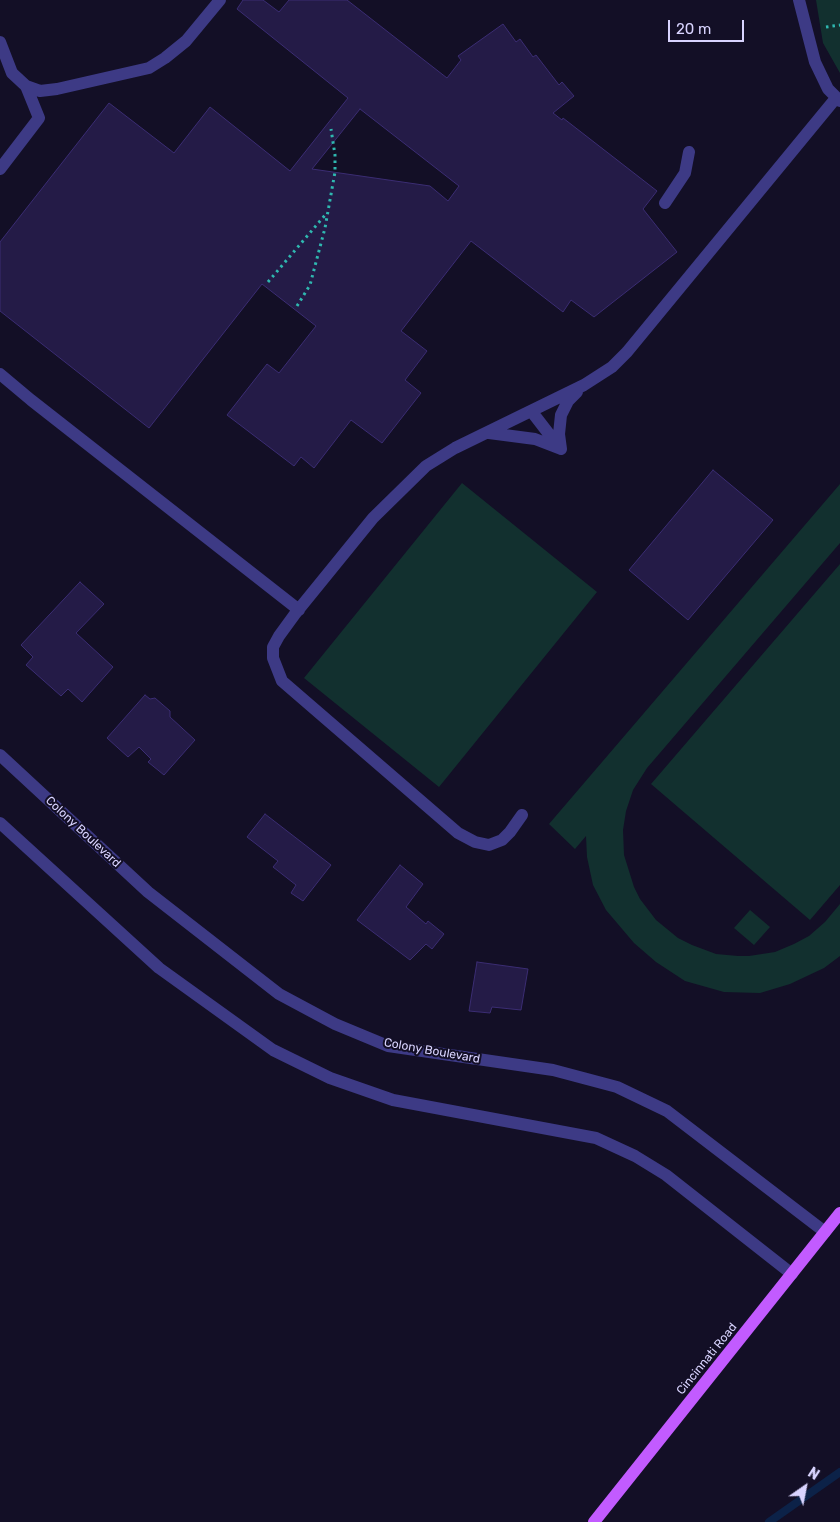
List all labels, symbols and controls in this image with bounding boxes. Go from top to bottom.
scale bar [670,10,746,42]
text: 20 m [676,20,711,38]
street label: Colony Boulevard [42,793,124,871]
street label: Colony Boulevard [383,1035,481,1067]
street label: Cincinnati Road [674,1320,740,1398]
north arrow [780,1462,830,1512]
text: N [805,1464,822,1484]

